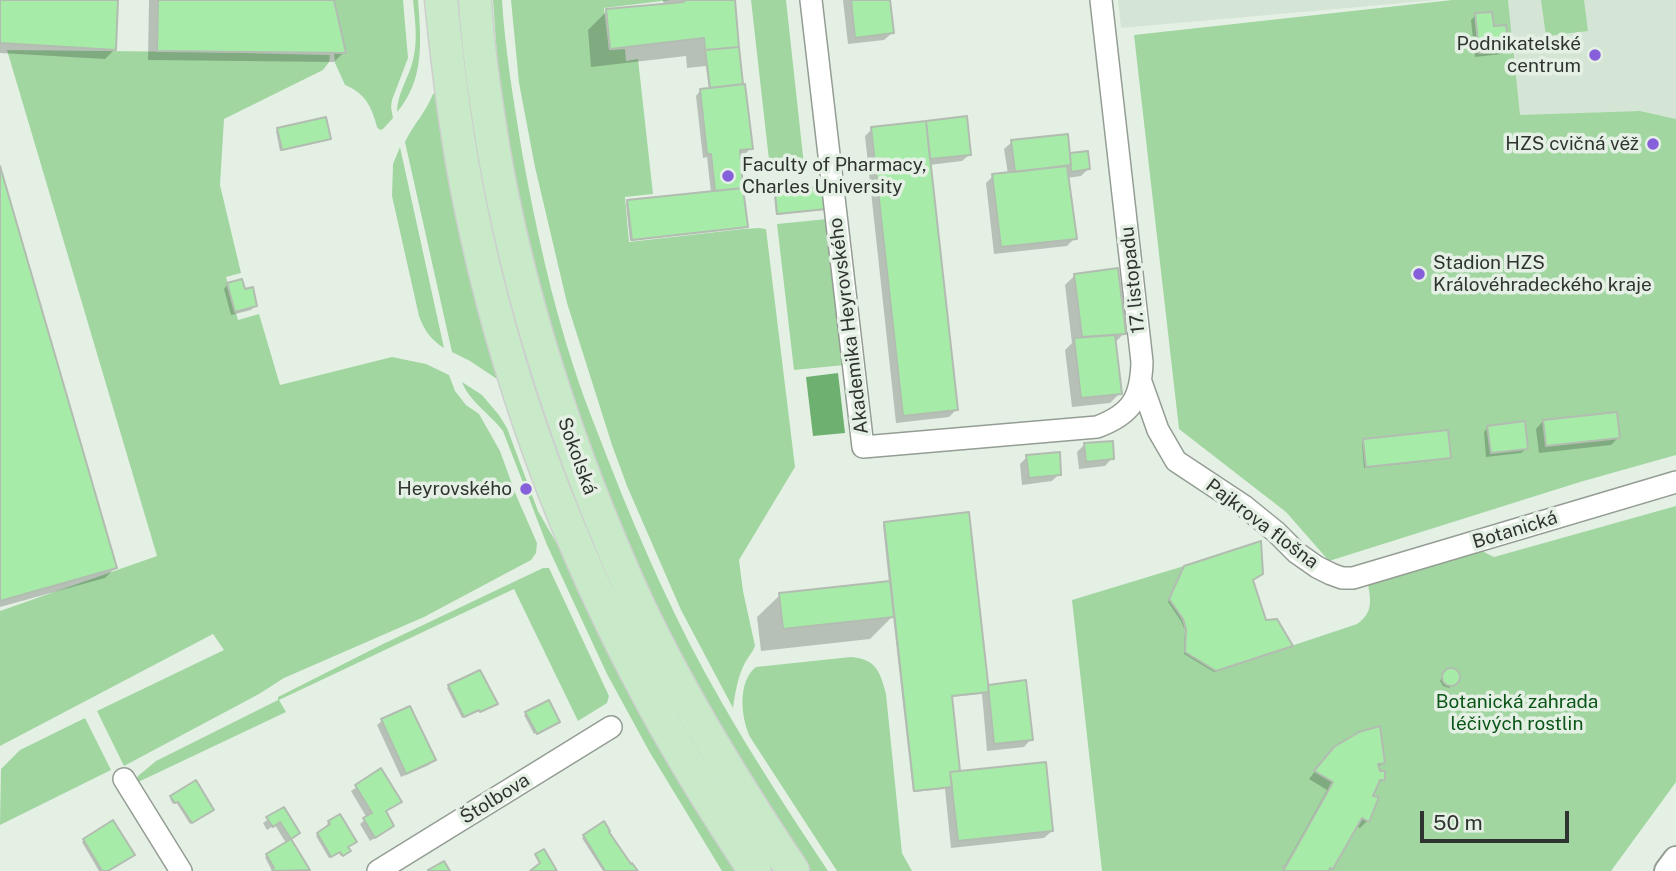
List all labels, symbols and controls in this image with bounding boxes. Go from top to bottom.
place label: Podnikatelské centrum [1457,33,1581,77]
marker: Podnikatelské centrum [1587,47,1603,63]
place label: HZS cvičná věž [1505,133,1639,155]
marker: HZS cvičná věž [1645,136,1661,152]
place label: Faculty of Pharmacy, Charles University [742,154,927,198]
marker: Faculty of Pharmacy, Charles University [720,168,736,184]
street label: Akademika Heyrovského [824,216,874,436]
street label: 17. listopadu [1116,225,1150,335]
place label: Stadion HZS Královéhradeckého kraje [1433,252,1652,296]
marker: Stadion HZS Královéhradeckého kraje [1411,266,1427,282]
street label: Sokolská [553,414,601,498]
street label: Pajkrova flošna [1201,474,1323,574]
place label: Heyrovského [397,478,512,500]
marker: Heyrovského [518,481,534,497]
street label: Botanická [1470,506,1560,554]
park label: Botanická zahrada léčivých rostlin [1436,691,1598,735]
street label: Štolbova [456,769,534,829]
scale bar [1424,798,1573,842]
text: 50 m [1433,810,1483,835]

